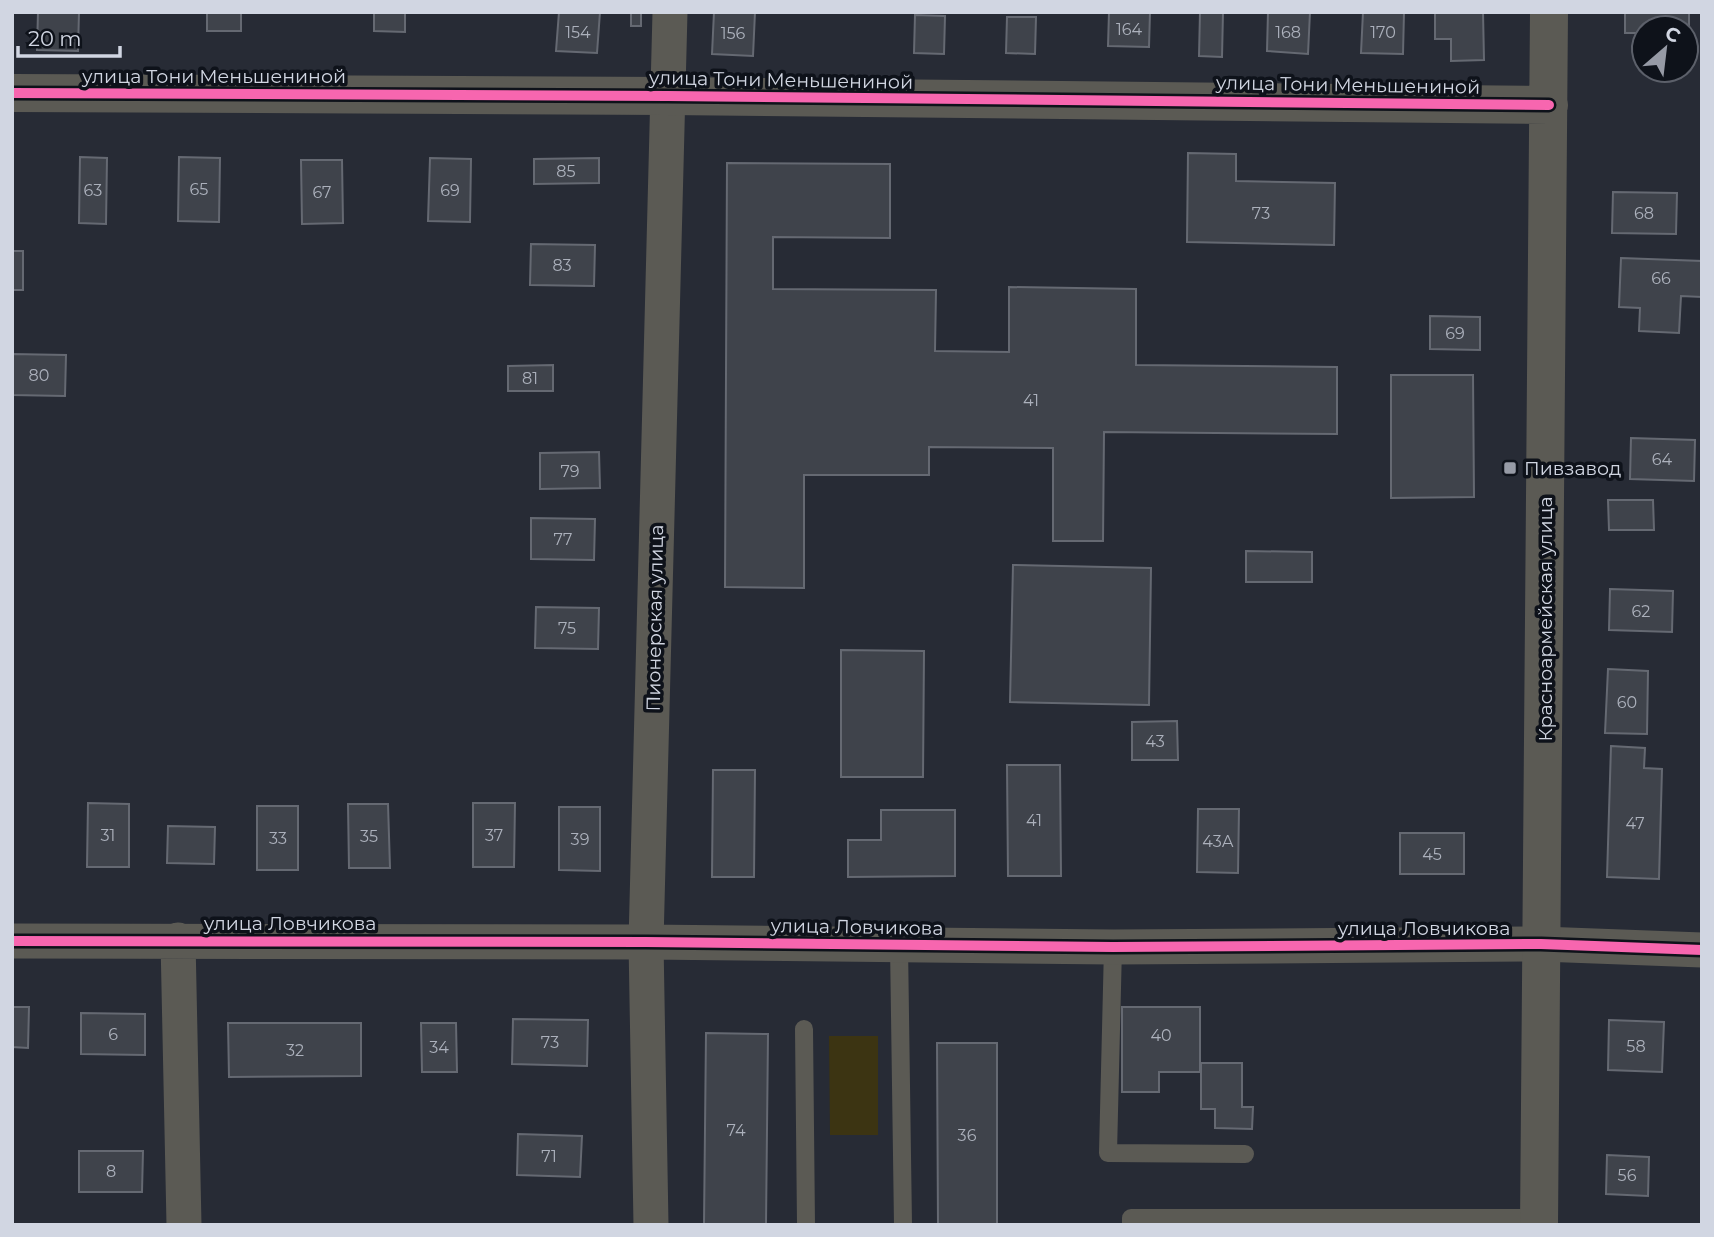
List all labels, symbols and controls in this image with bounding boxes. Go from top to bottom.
scale bar [18,14,119,58]
north arrow [1630,14,1700,84]
house number: 164 [1116,20,1142,39]
text: С [1661,21,1684,48]
house number: 154 [565,23,591,42]
house number: 168 [1275,23,1301,42]
house number: 170 [1370,23,1396,42]
house number: 156 [721,24,746,43]
text: 20 m [28,26,82,51]
street label: улица Тони Меньшениной [81,65,346,88]
street label: улица Тони Меньшениной [648,66,913,94]
street label: улица Тони Меньшениной [1215,71,1480,99]
house number: 85 [556,162,576,181]
house number: 65 [190,180,208,199]
house number: 63 [84,181,102,200]
house number: 69 [440,181,460,200]
house number: 67 [312,183,332,202]
house number: 73 [1252,204,1270,223]
house number: 68 [1634,204,1654,223]
house number: 83 [552,256,572,275]
house number: 66 [1651,269,1671,288]
house number: 69 [1445,324,1465,343]
house number: 80 [29,366,49,385]
house number: 81 [522,369,538,388]
house number: 41 [1023,391,1039,410]
house number: 64 [1652,450,1673,469]
place label: Пивзавод [1524,457,1621,480]
marker: Пивзавод [1502,460,1518,476]
house number: 79 [560,462,580,481]
street label: Красноармейская улица [1534,496,1557,742]
street label: Пионерская улица [642,524,668,712]
house number: 77 [554,530,572,549]
house number: 62 [1632,602,1650,621]
house number: 75 [558,619,576,638]
house number: 60 [1617,693,1637,712]
house number: 43 [1145,732,1165,751]
house number: 41 [1026,811,1042,830]
house number: 47 [1625,814,1645,833]
house number: 31 [101,826,115,845]
house number: 37 [485,826,503,845]
house number: 35 [360,827,378,846]
house number: 33 [269,829,287,848]
house number: 39 [571,830,589,849]
house number: 43А [1202,832,1234,851]
house number: 45 [1422,845,1442,864]
street label: улица Ловчикова [203,912,376,935]
street label: улица Ловчикова [769,914,944,940]
street label: улица Ловчикова [1337,917,1510,940]
house number: 6 [108,1025,118,1044]
house number: 40 [1150,1026,1172,1045]
house number: 73 [541,1033,559,1052]
house number: 58 [1626,1037,1646,1056]
house number: 34 [429,1038,449,1057]
house number: 32 [286,1041,304,1060]
house number: 74 [727,1121,746,1140]
house number: 36 [958,1126,977,1145]
house number: 71 [541,1147,557,1166]
house number: 8 [106,1162,116,1181]
house number: 56 [1618,1166,1637,1185]

